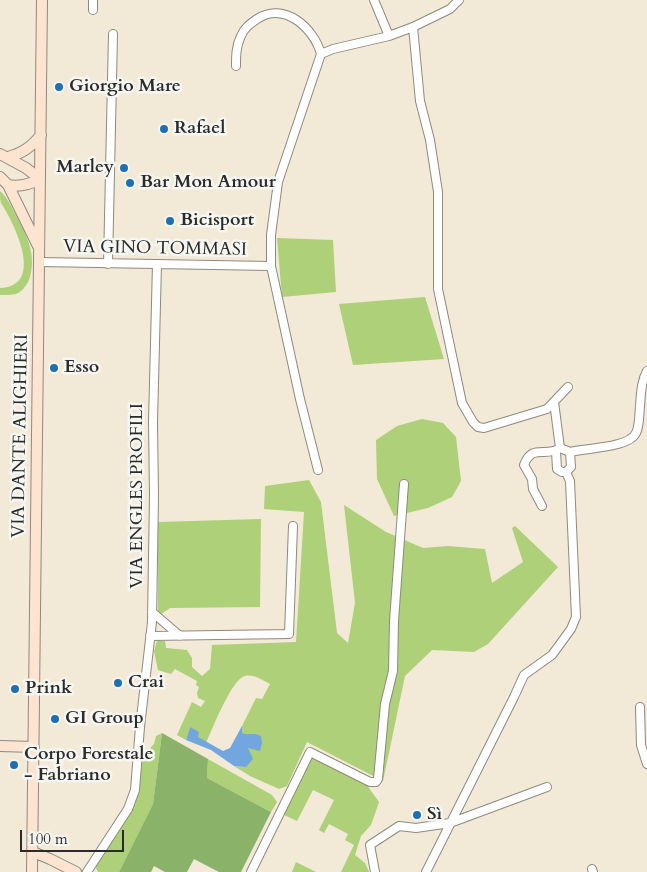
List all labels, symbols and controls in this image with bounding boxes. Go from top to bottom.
place label: Giorgio Mare [69,76,181,98]
marker: Giorgio Mare [53,81,65,93]
place label: Rafael [174,118,225,140]
marker: Rafael [158,123,170,135]
place label: Marley [56,157,114,179]
marker: Marley [118,162,130,174]
place label: Bar Mon Amour [140,172,276,194]
marker: Bar Mon Amour [124,177,136,189]
place label: Bicisport [180,210,254,232]
marker: Bicisport [164,215,176,227]
street label: VIA GINO TOMMASI [63,237,247,261]
street label: VIA DANTE ALIGHIERI [8,334,34,538]
place label: Esso [64,357,99,379]
marker: Esso [48,362,60,374]
street label: VIA ENGLES PROFILI [127,403,149,589]
place label: Crai [128,672,164,694]
marker: Crai [112,677,124,689]
place label: Prink [25,678,72,700]
marker: Prink [9,683,21,695]
place label: GI Group [65,708,144,730]
marker: GI Group [49,713,61,725]
place label: Corpo Forestale - Fabriano [24,744,153,786]
marker: Corpo Forestale - Fabriano [8,759,20,771]
place label: Sì [427,804,442,826]
marker: Sì [411,809,423,821]
scale bar [22,820,126,852]
text: 100 m [28,829,68,849]

